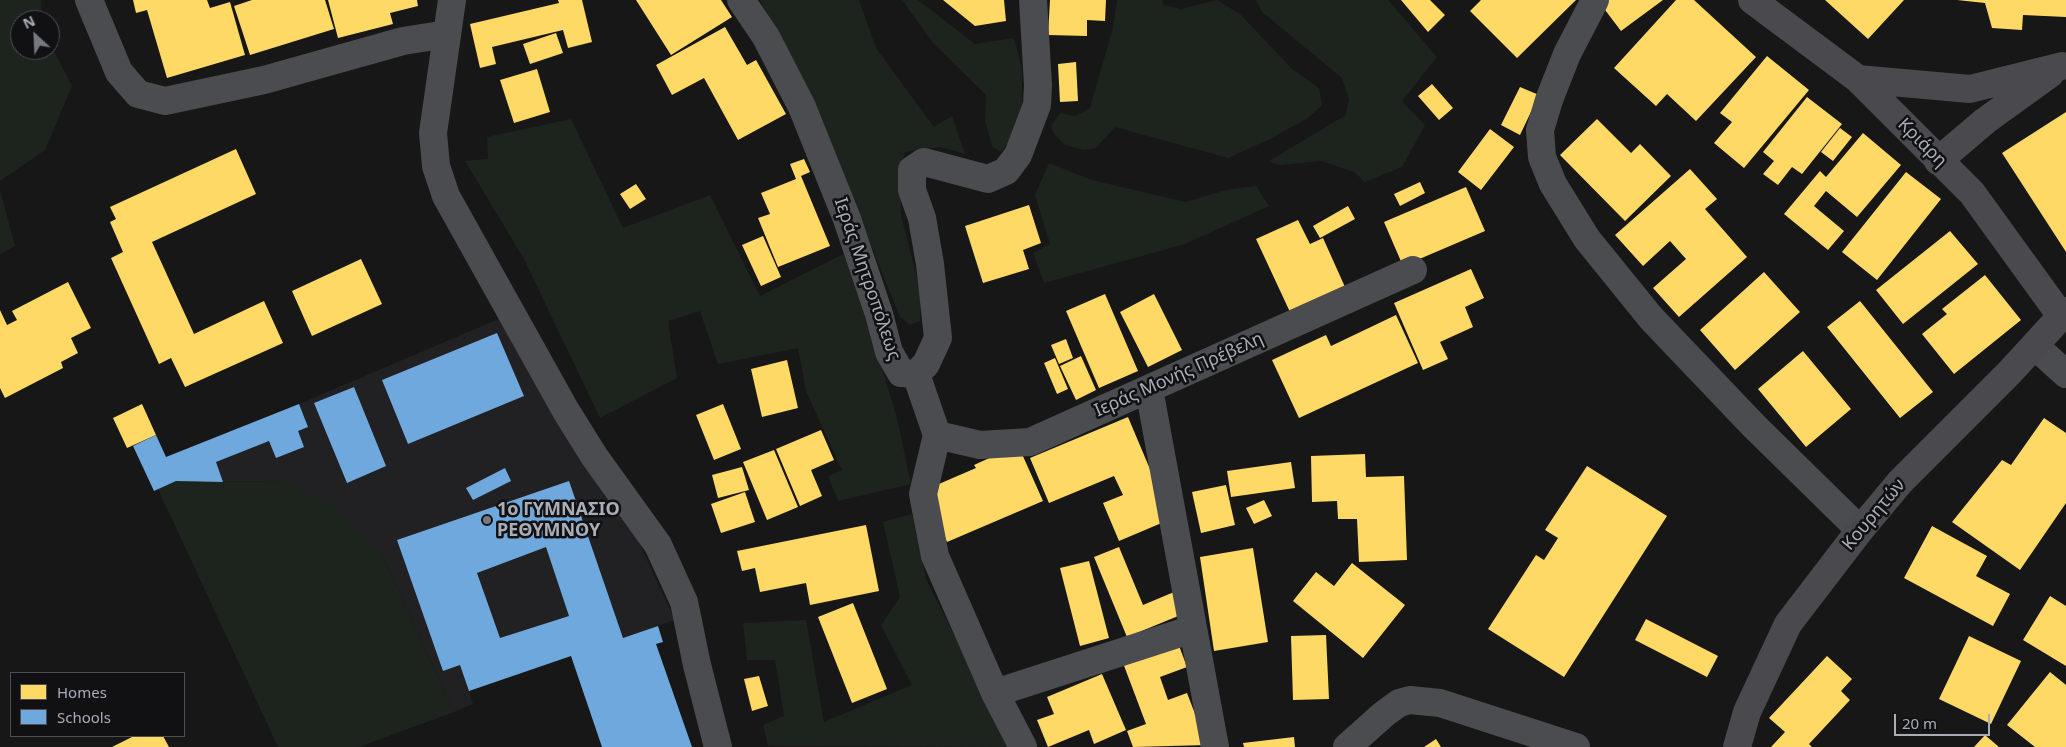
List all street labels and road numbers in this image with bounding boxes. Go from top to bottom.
street label: Κριάρη [1893,114,1951,172]
street label: Ιεράς Μητροπόλεως [829,195,905,363]
street label: Ιεράς Μονής Πρέβελη [1091,328,1267,422]
street label: Κουρητών [1838,475,1910,555]

